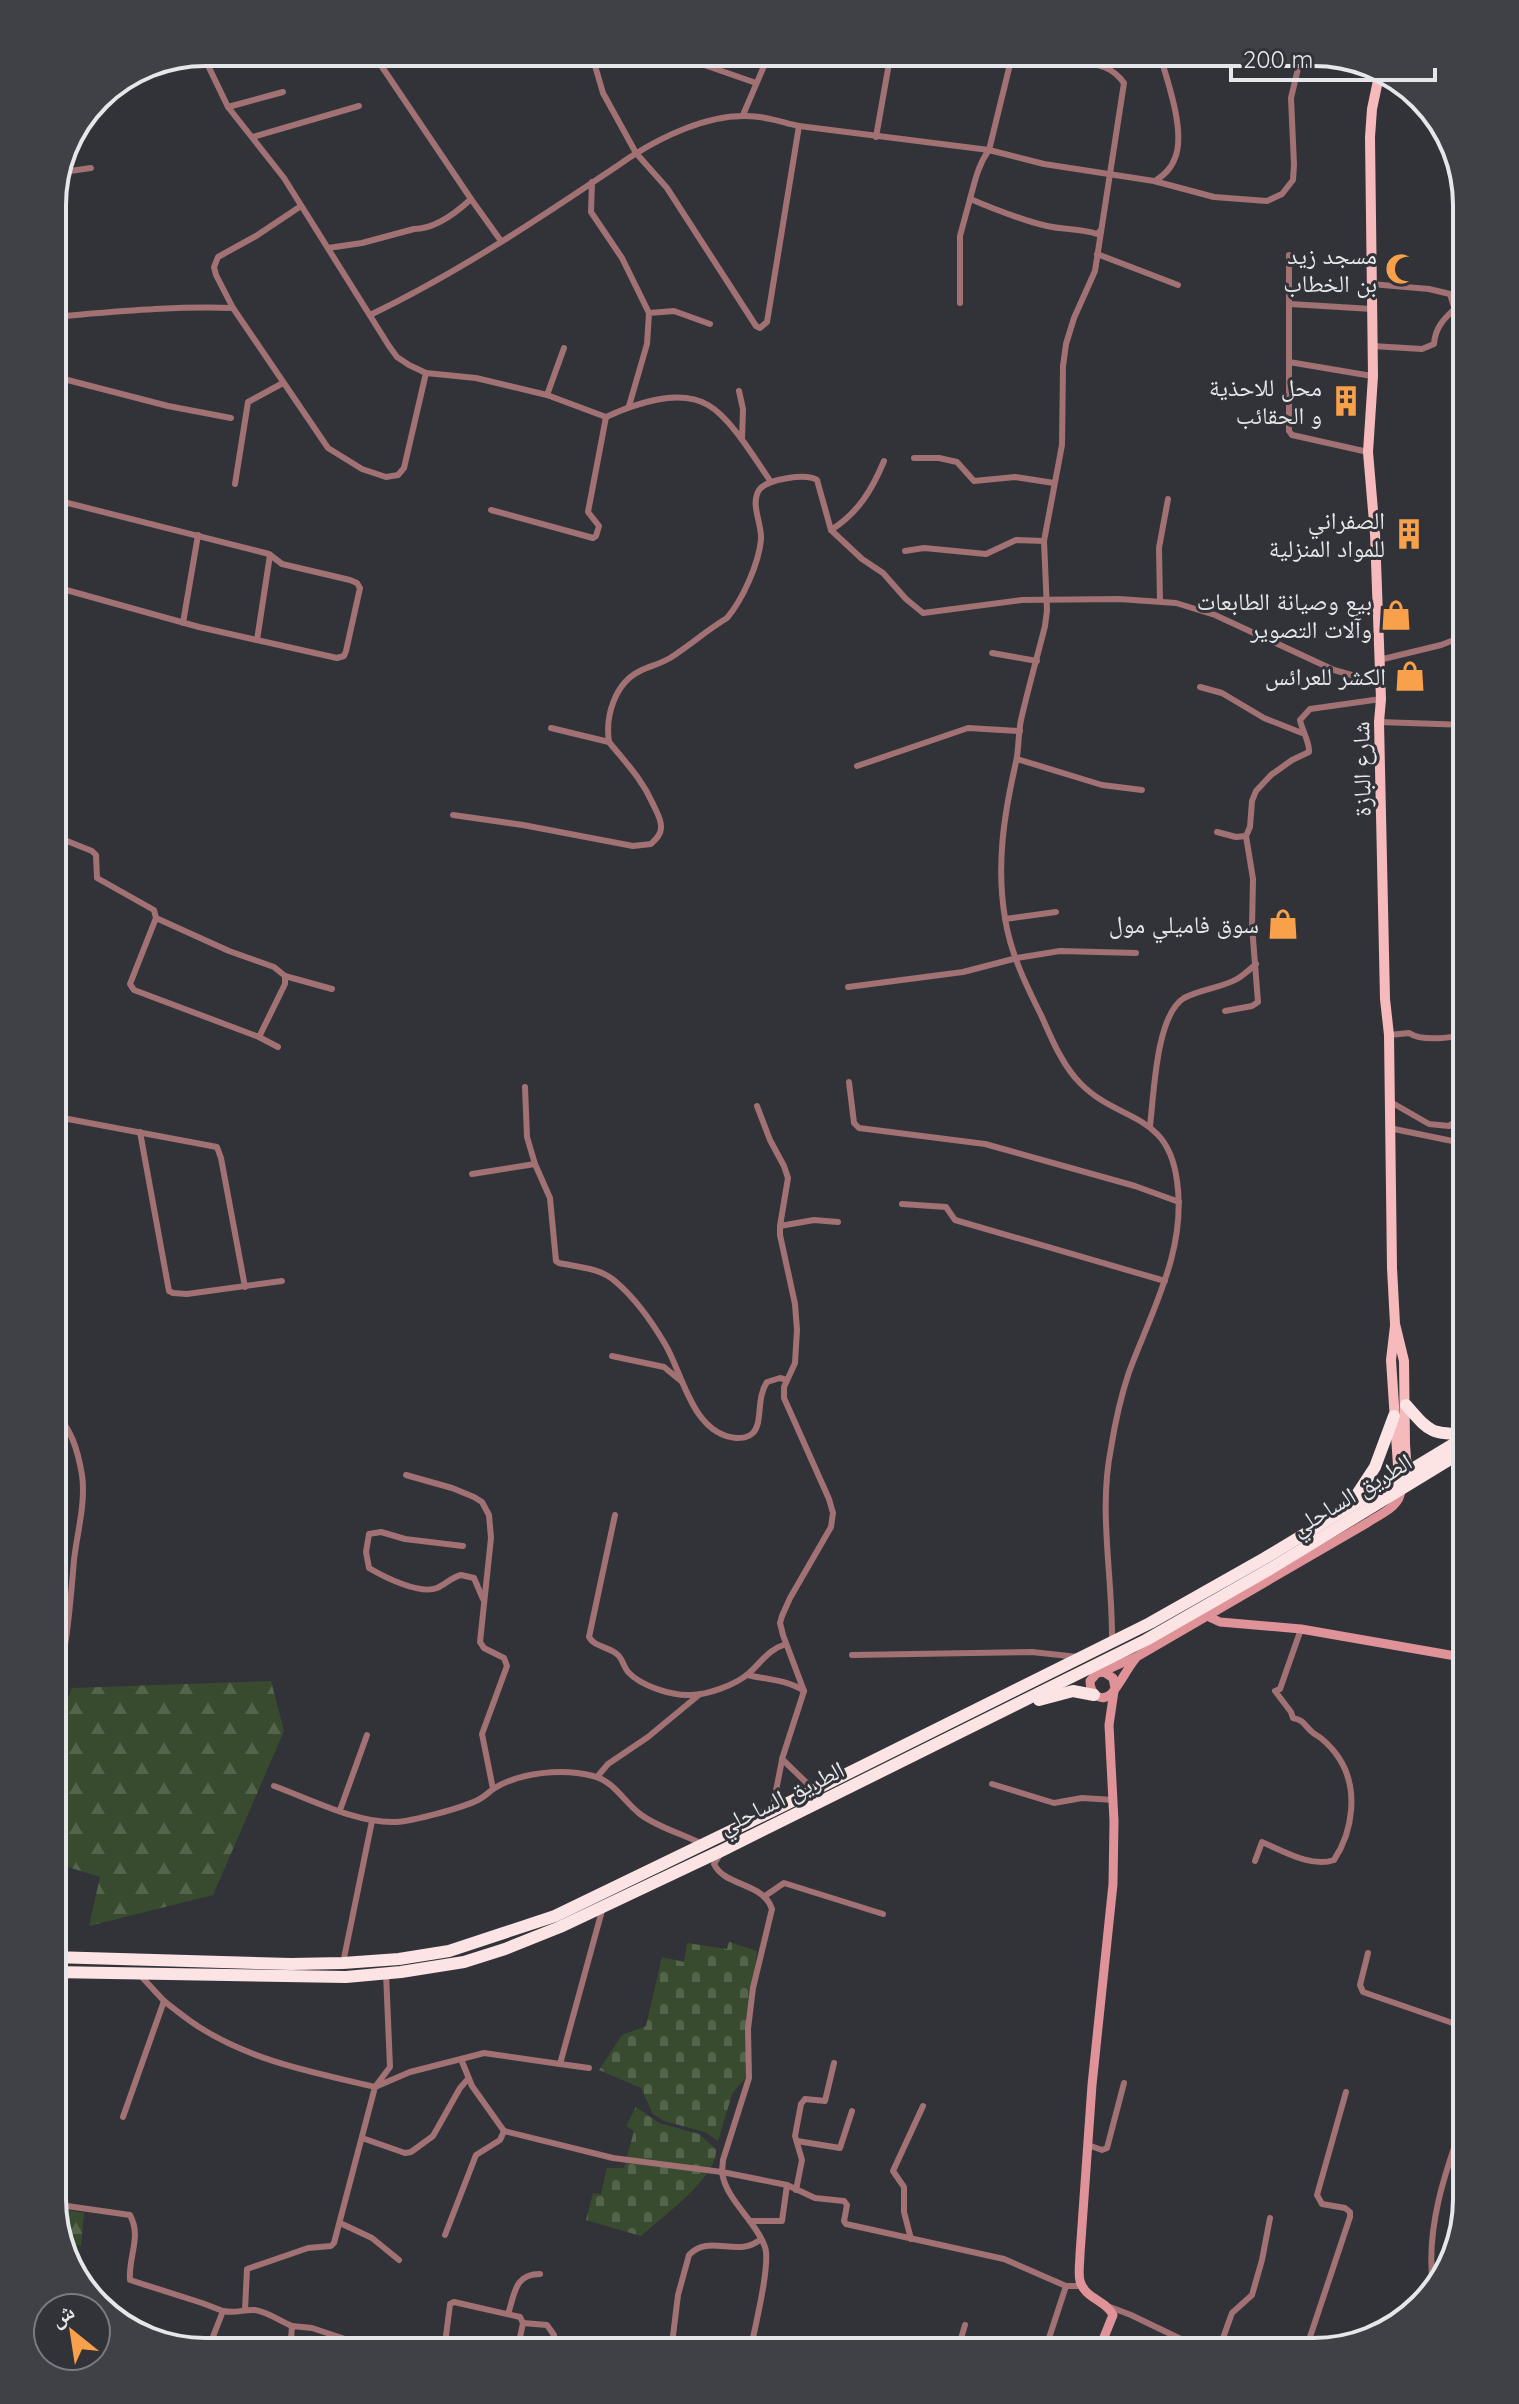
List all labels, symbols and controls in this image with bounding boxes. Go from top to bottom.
scale bar [1231,32,1435,82]
text: 200 m [1243,44,1313,74]
place label: مسجد زيد بن الخطاب [1283,240,1377,298]
mosque icon: مسجد زيد بن الخطاب [1384,252,1418,286]
place label: محل للاحذية و الحقائب [1209,372,1322,430]
building icon: محل للاحذية و الحقائب [1329,384,1363,418]
place label: الصفراني للمواد المنزلية [1269,505,1385,563]
building icon: الصفراني للمواد المنزلية [1392,517,1426,551]
place label: بيع وصيانة الطابعات وآلات التصوير [1197,586,1372,644]
shop icon: بيع وصيانة الطابعات وآلات التصوير [1379,598,1413,632]
shop icon: الكشر للعرائس [1393,659,1427,693]
place label: الكشر للعرائس [1265,661,1386,691]
street label: شارع البازة [1345,721,1378,817]
shop icon: سوق فاميلي مول [1266,907,1300,941]
place label: سوق فاميلي مول [1109,909,1259,944]
street label: الطريق الساحلي [1285,1446,1420,1546]
street label: الطريق الساحلي [713,1754,851,1845]
north arrow [32,2292,112,2372]
text: ش [45,2297,79,2333]

